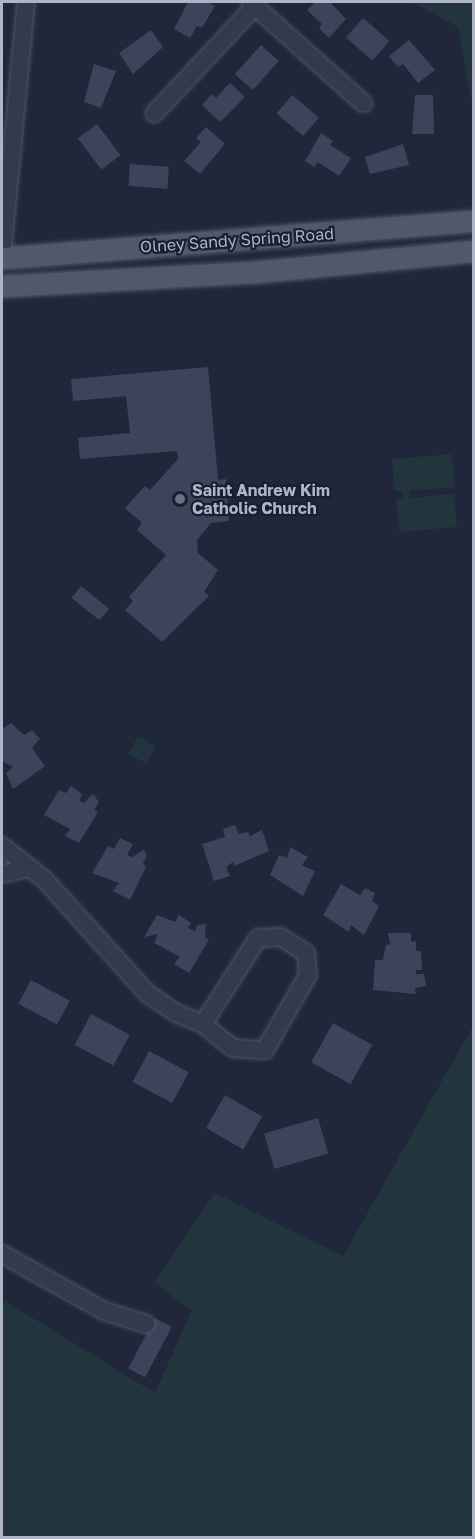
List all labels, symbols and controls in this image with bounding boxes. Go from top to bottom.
street label: Olney Sandy Spring Road [140,224,334,256]
place label: Saint Andrew Kim Catholic Church [192,480,330,518]
marker: Saint Andrew Kim Catholic Church [173,492,187,506]

